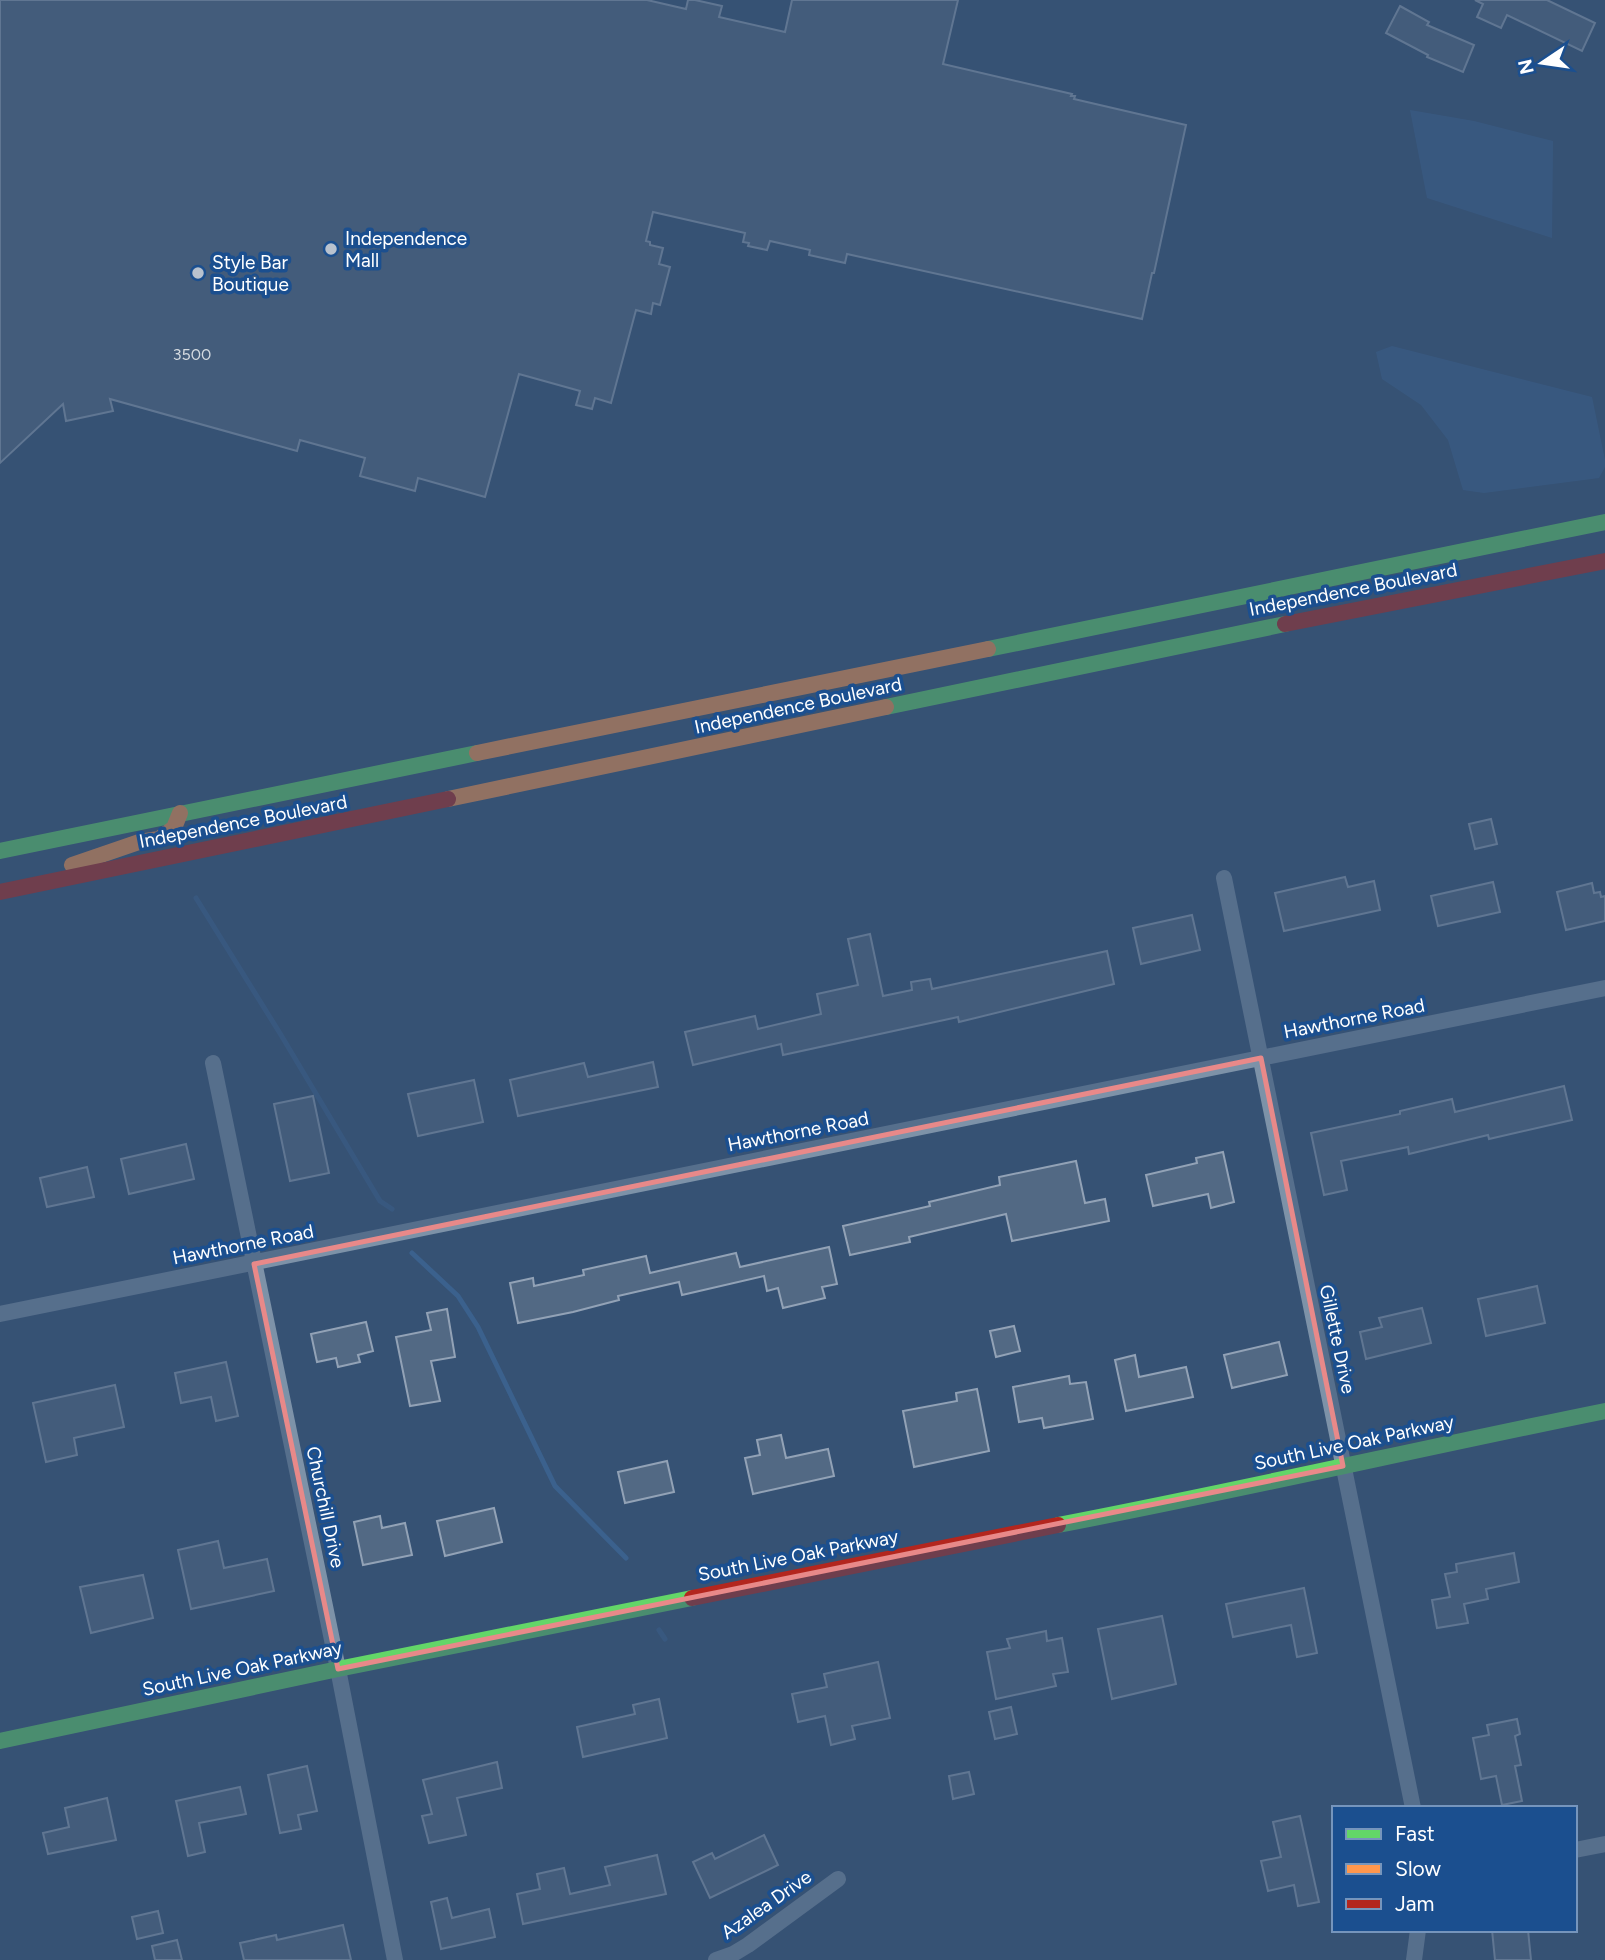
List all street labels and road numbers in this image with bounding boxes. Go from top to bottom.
street label: Independence Boulevard [1247,558,1459,621]
street label: Independence Boulevard [692,672,904,739]
street label: Independence Boulevard [137,790,349,853]
street label: Hawthorne Road [1282,994,1427,1043]
street label: Hawthorne Road [726,1107,871,1156]
street label: Hawthorne Road [171,1220,316,1269]
street label: Gillette Drive [1315,1282,1360,1396]
street label: South Live Oak Parkway [1252,1410,1456,1475]
street label: Churchill Drive [301,1444,350,1570]
street label: South Live Oak Parkway [696,1525,900,1586]
street label: South Live Oak Parkway [140,1636,344,1701]
street label: Azalea Drive [717,1865,816,1944]

